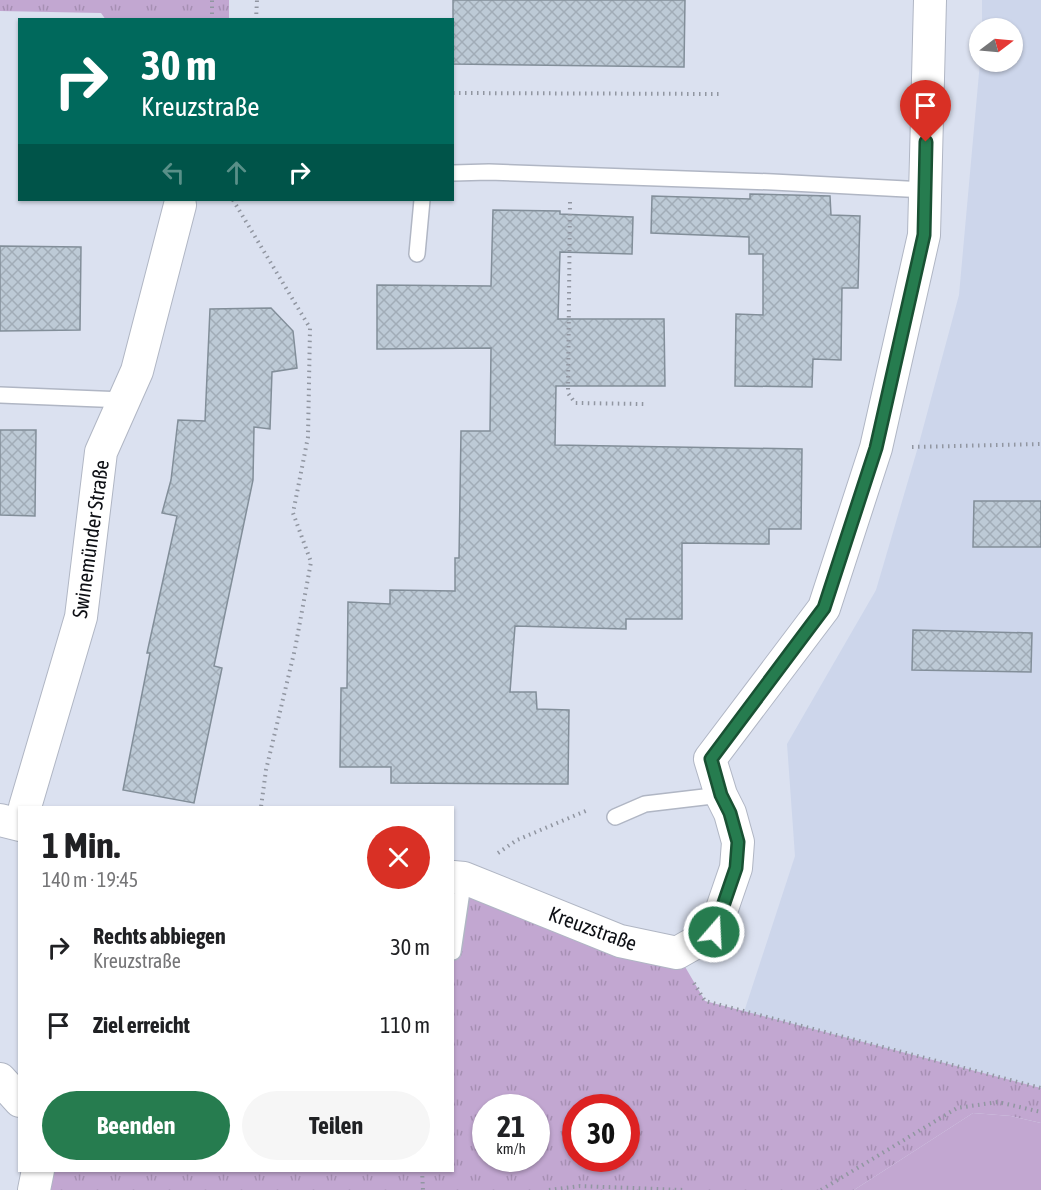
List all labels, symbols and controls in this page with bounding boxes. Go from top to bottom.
north arrow [969,18,1023,72]
map controls [969,18,1023,72]
text: 30 m [141,41,216,89]
icon: right [42,42,120,120]
pin [900,80,951,142]
icon: arrive [909,89,942,122]
text: Kreuzstraße [141,91,259,122]
icon: left [157,156,190,189]
icon: ahead [220,156,253,189]
icon: right [283,156,316,189]
street label: Swinemünder Straße [67,458,113,620]
text: 1 Min. [42,824,120,866]
button: close [367,826,430,889]
text: 140 m · 19:45 [42,868,138,891]
position arrow [682,900,746,964]
street label: Kreuzstraße [546,901,640,955]
text: Rechts abbiegen [93,923,226,949]
icon: right [42,931,75,964]
text: 30 m [390,934,430,960]
text: Kreuzstraße [93,949,181,972]
icon: arrive [42,1009,75,1042]
text: Ziel erreicht [93,1012,190,1038]
text: 110 m [380,1012,430,1038]
button: Beenden [42,1091,230,1160]
button: Teilen [242,1091,430,1160]
speed limit sign: 30 [562,1094,640,1172]
text: 21 [497,1109,525,1143]
text: km/h [496,1140,526,1157]

